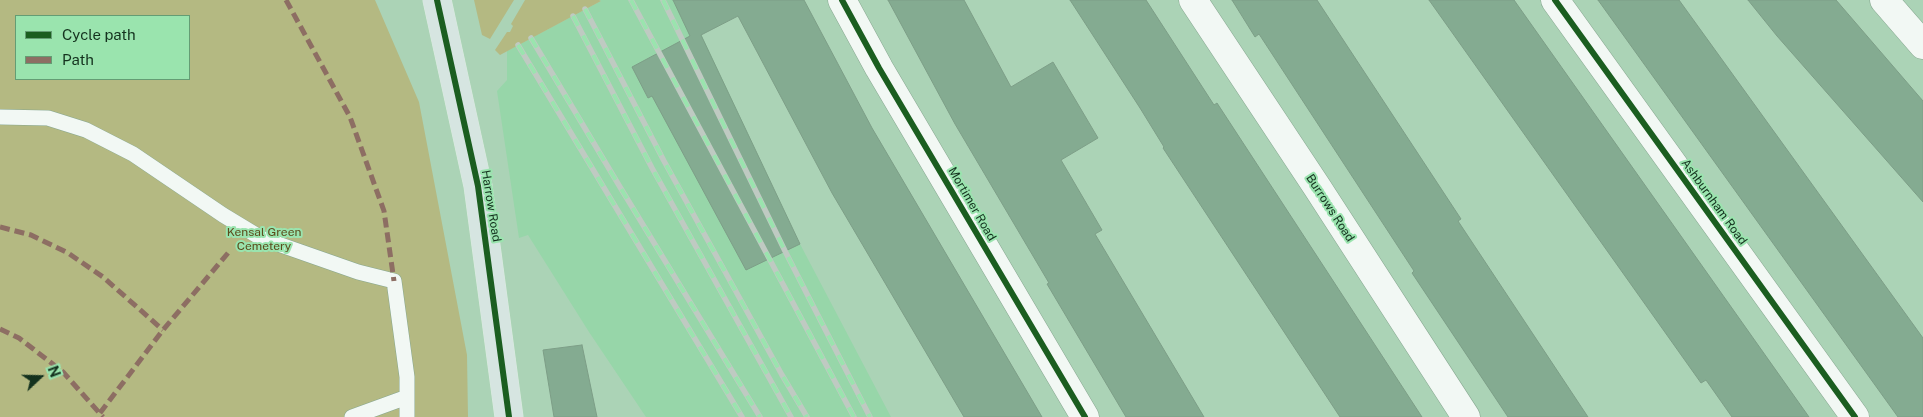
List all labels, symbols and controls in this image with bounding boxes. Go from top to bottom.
legend [15,15,190,80]
text: Cycle path [62,26,136,43]
text: Path [62,51,94,68]
street label: Ashburnham Road [1678,156,1750,248]
street label: Mortimer Road [945,165,999,243]
street label: Harrow Road [478,169,504,243]
street label: Burrows Road [1303,171,1357,245]
park label: Kensal Green Cemetery [227,225,301,253]
north arrow [15,352,65,402]
text: N [45,364,63,380]

